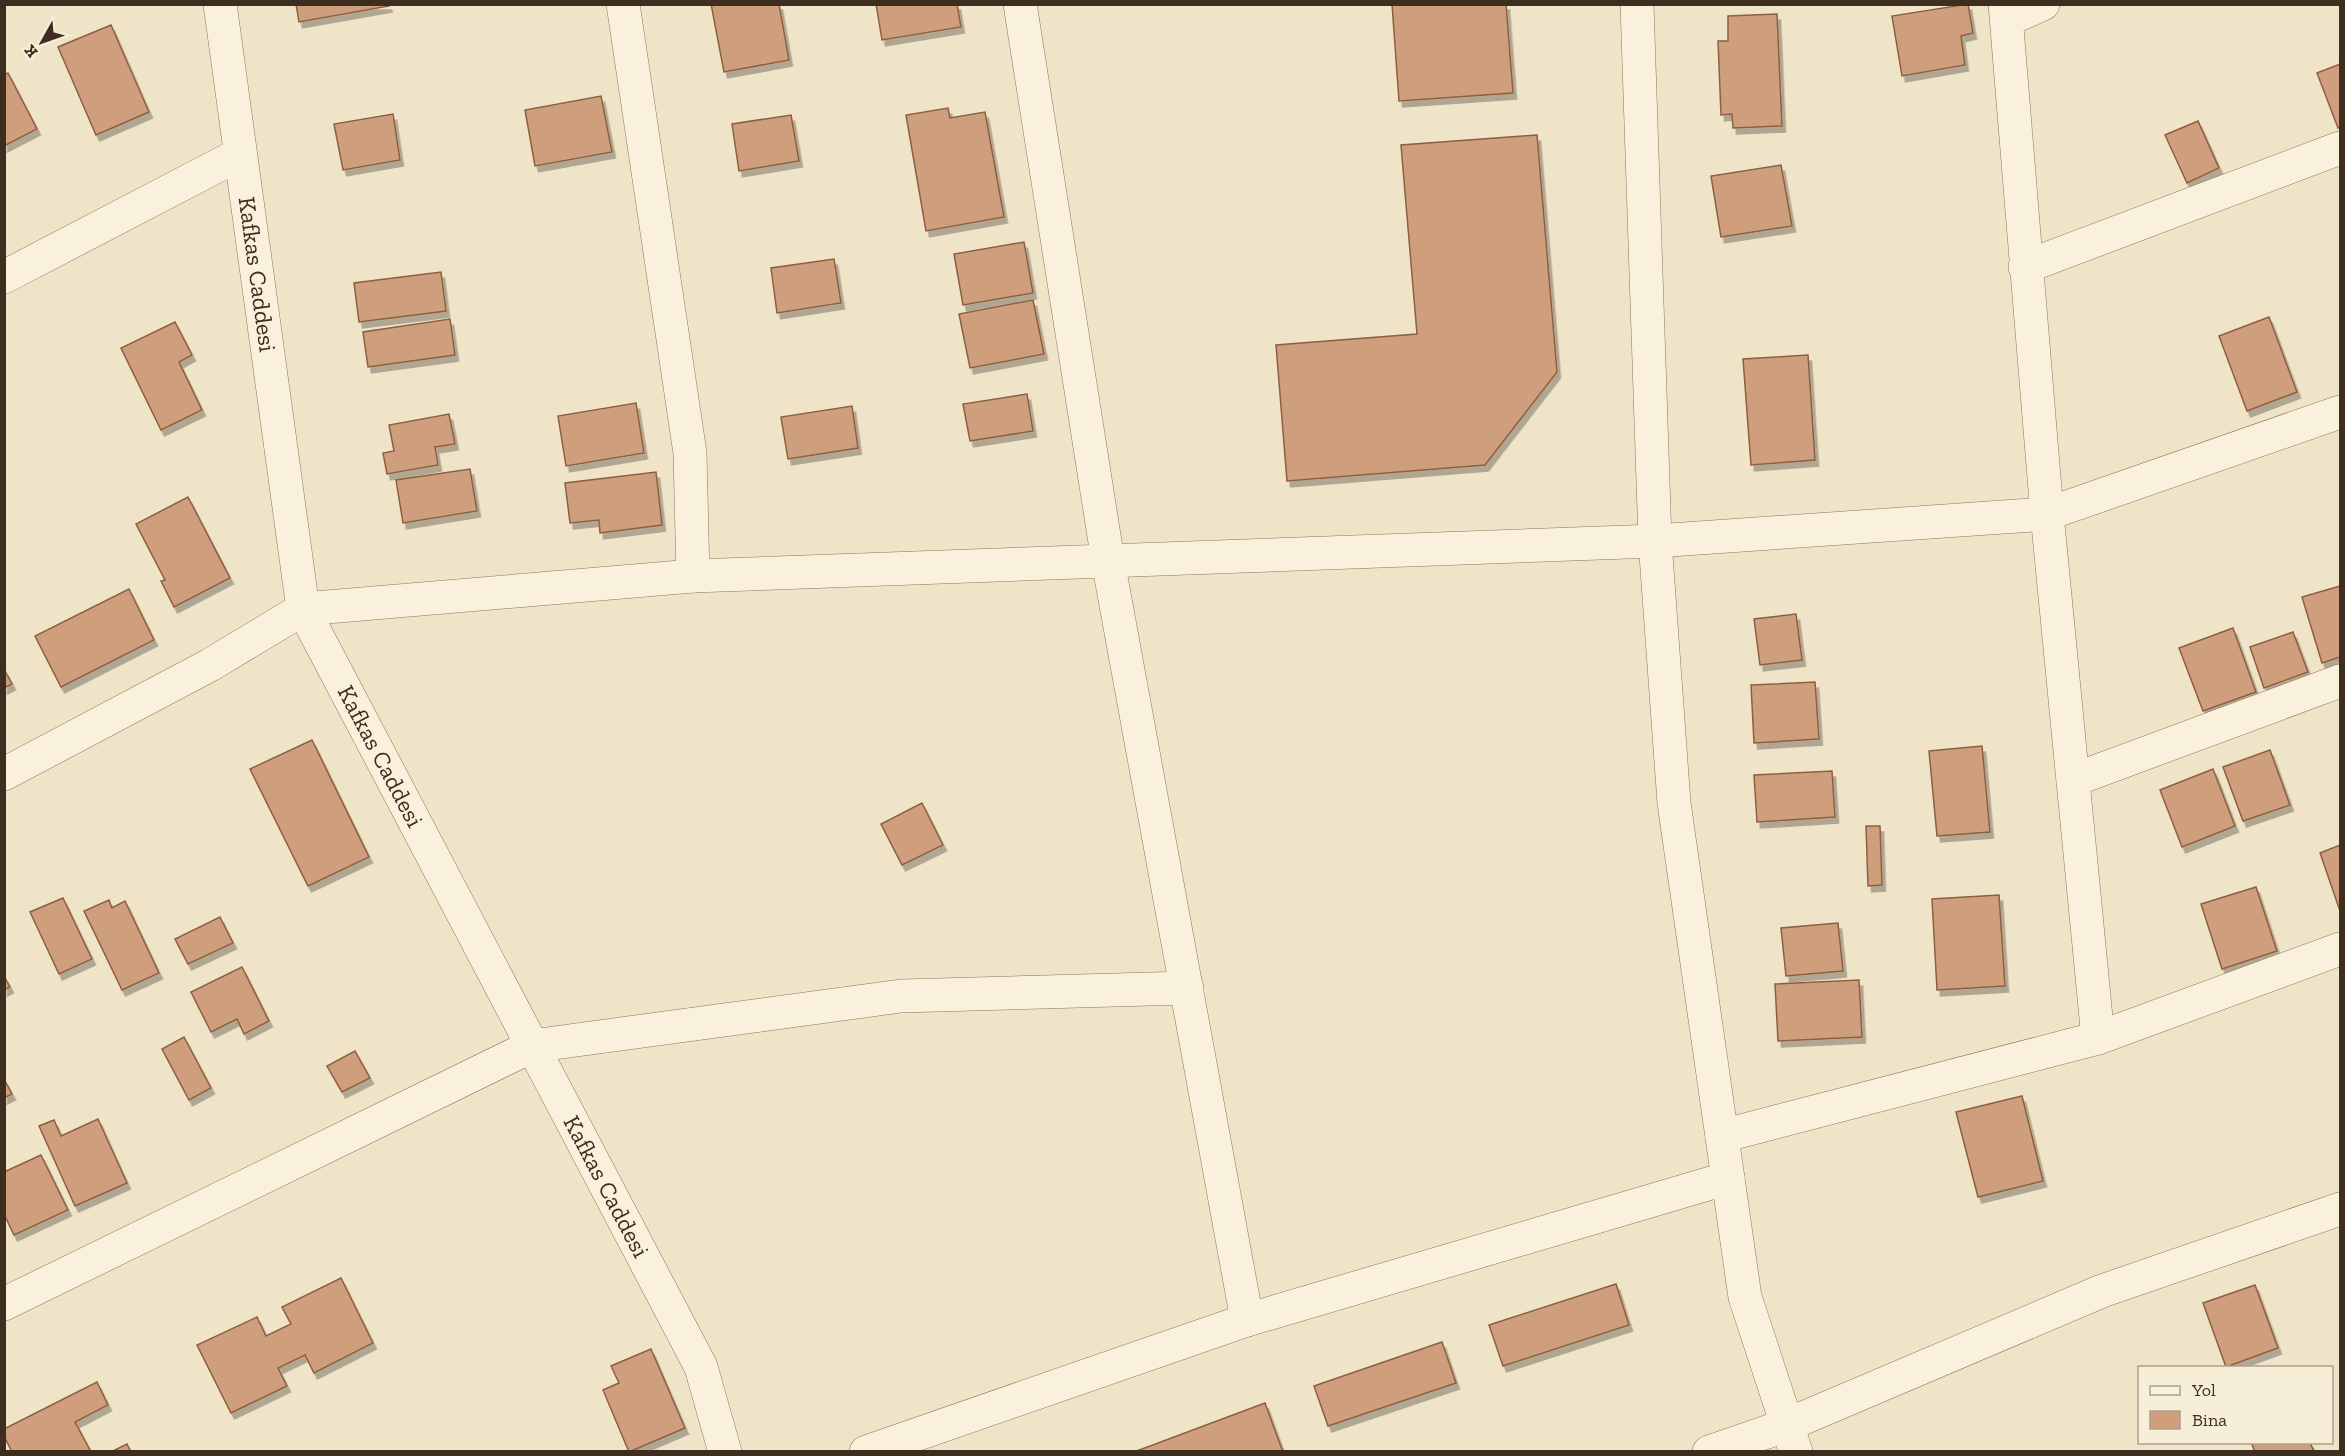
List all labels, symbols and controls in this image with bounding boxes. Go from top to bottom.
north arrow [12,12,72,72]
text: K [20,41,42,62]
street label: Kafkas Caddesi [233,195,283,354]
street label: Kafkas Caddesi [332,680,430,832]
street label: Kafkas Caddesi [558,1110,656,1263]
legend [2138,1366,2333,1444]
text: Yol [2191,1379,2216,1401]
text: Bina [2192,1409,2227,1431]

